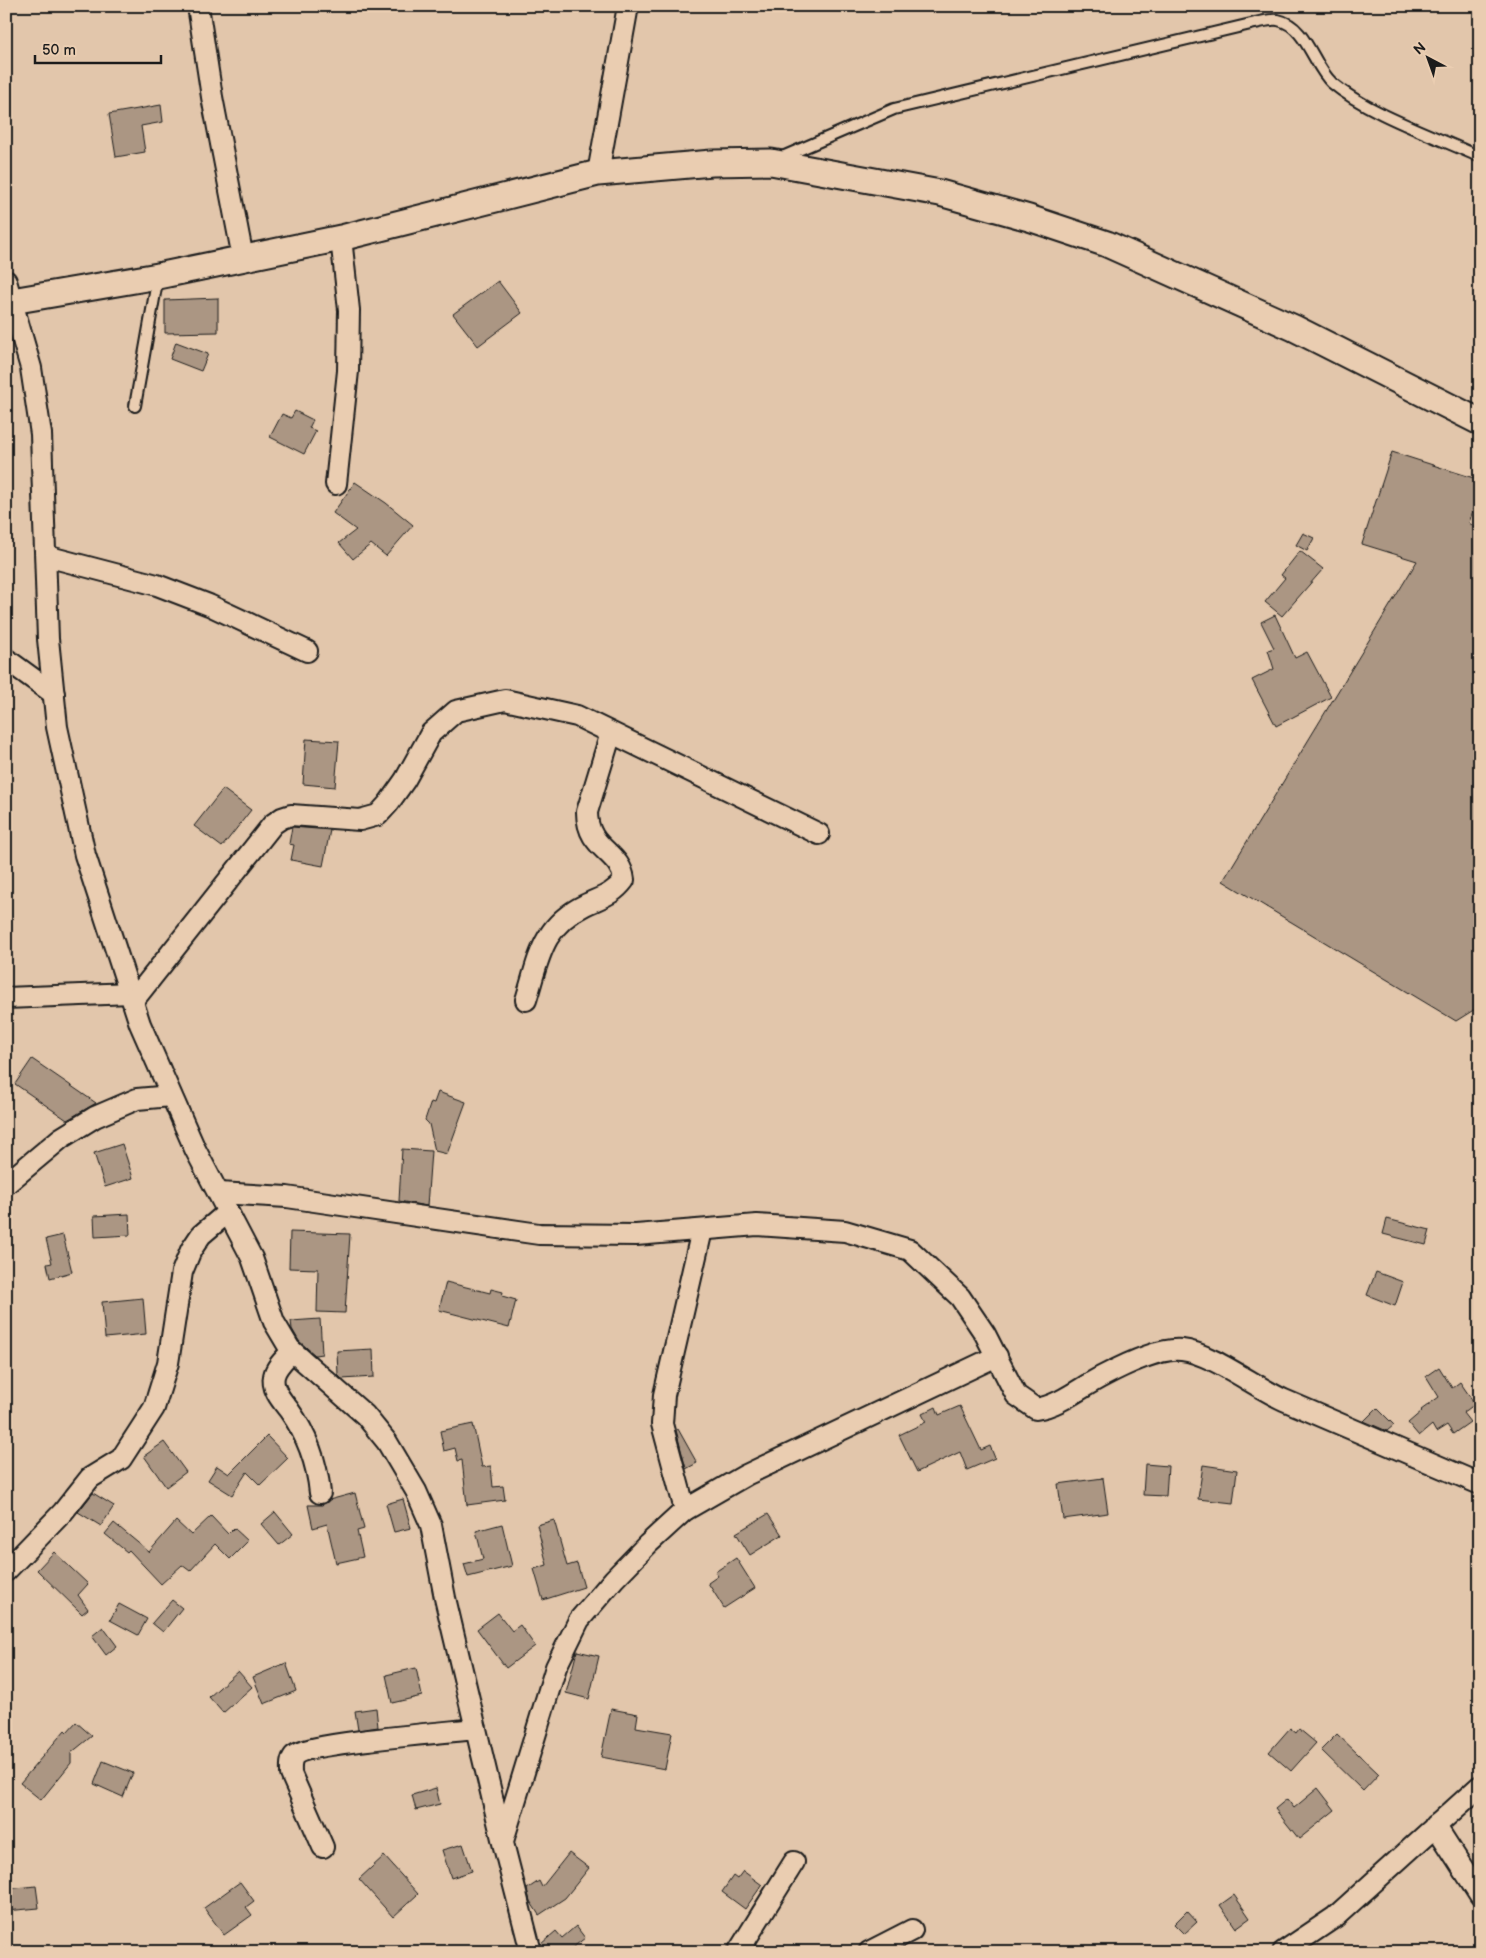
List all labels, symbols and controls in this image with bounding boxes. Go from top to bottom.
scale bar [35,32,161,64]
north arrow [1404,32,1454,82]
text: N [1410,39,1429,58]
text: 50 m [42,41,76,60]

